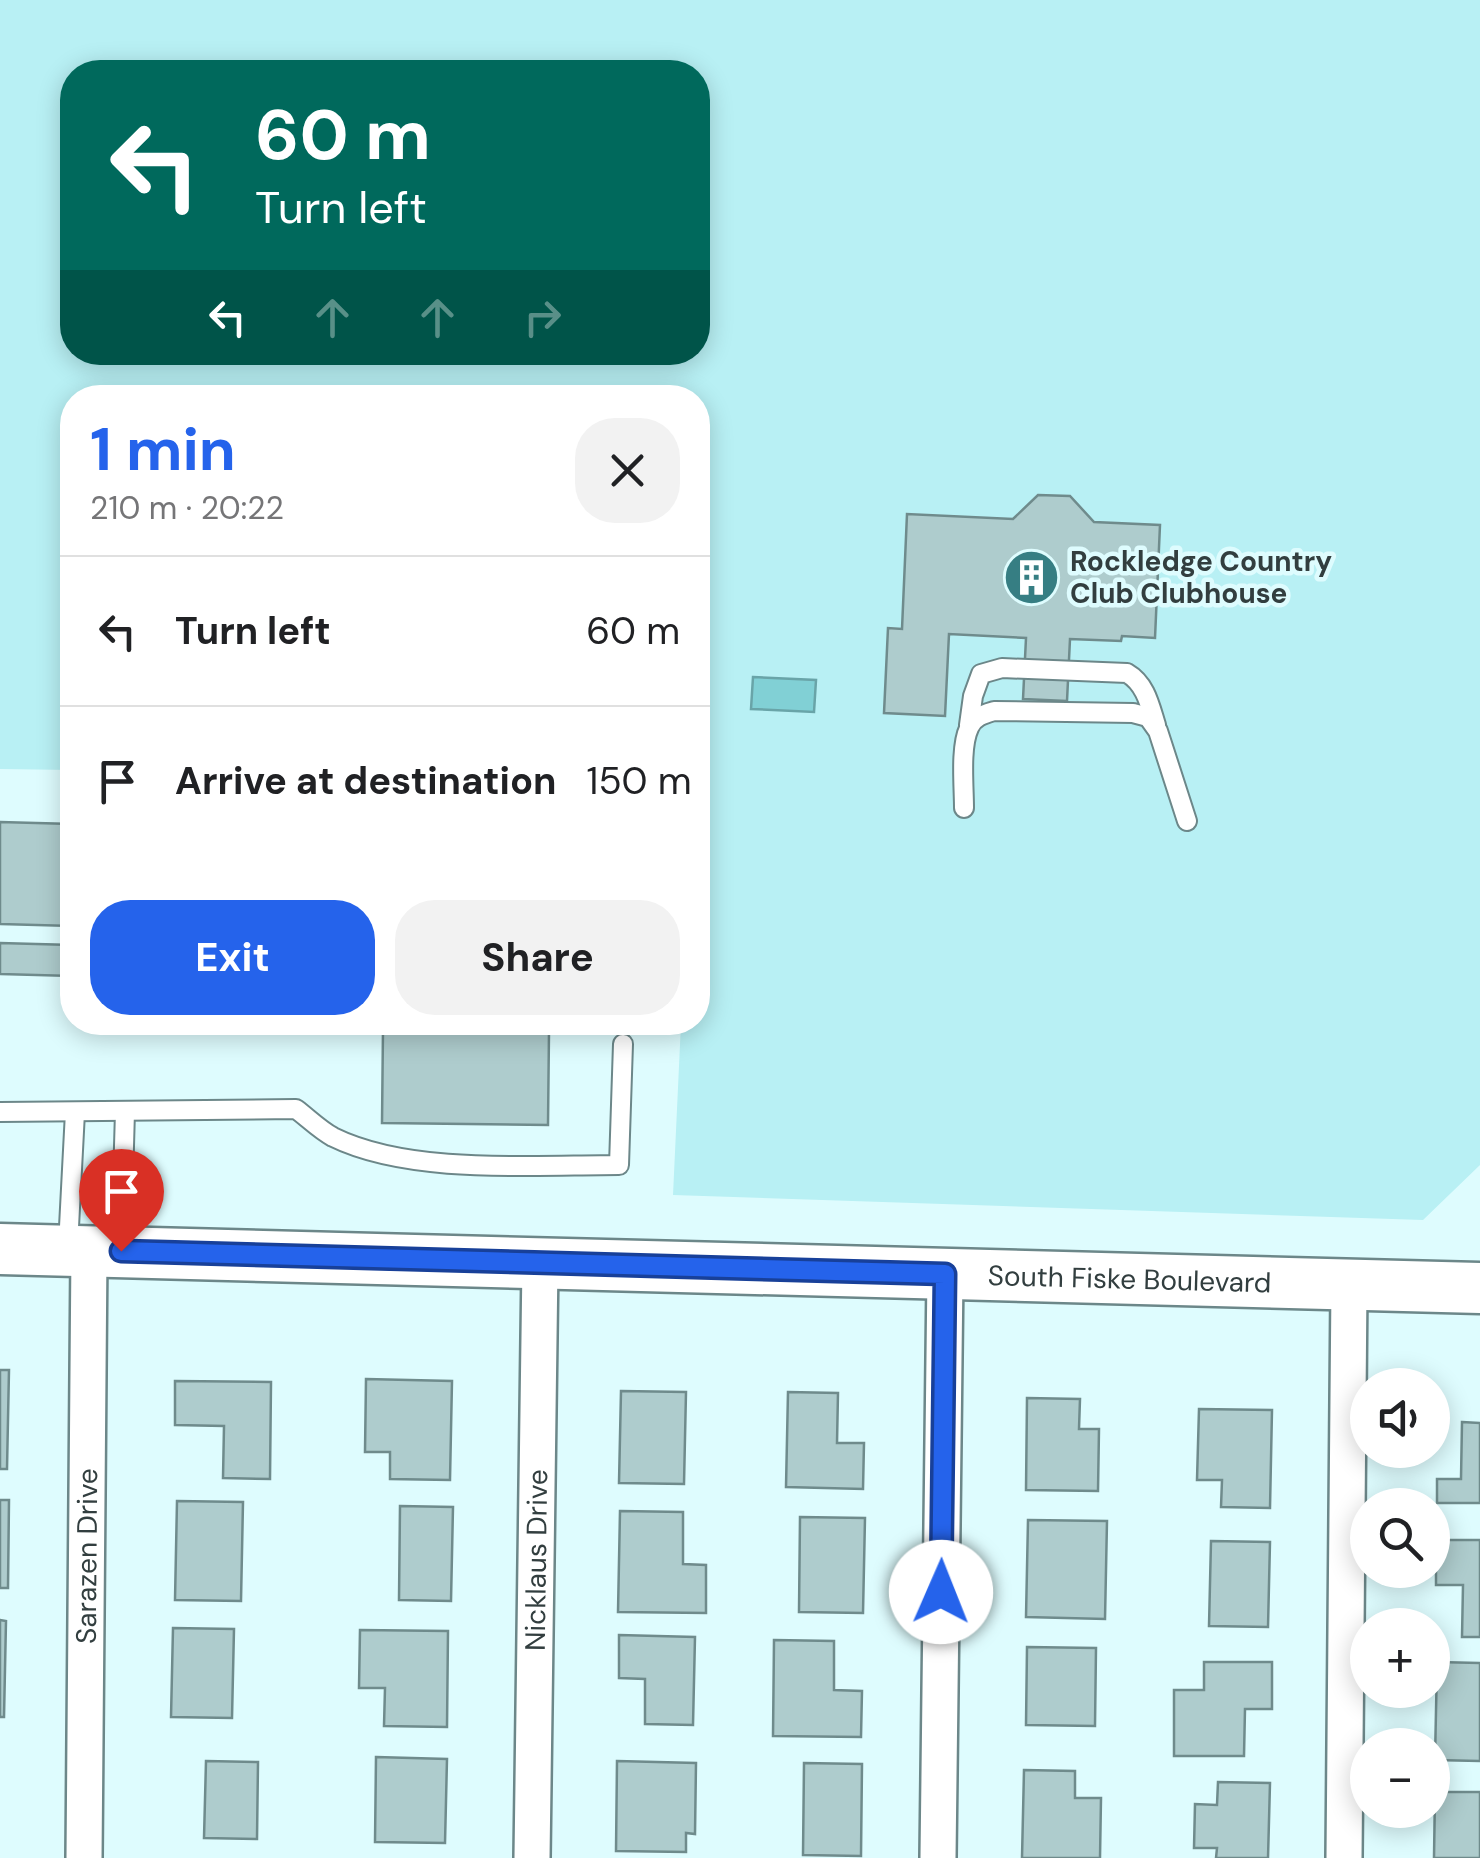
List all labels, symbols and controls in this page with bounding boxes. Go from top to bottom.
text: 60 m [255,90,431,181]
icon: left [90,100,220,230]
text: Turn left [255,178,427,237]
icon: left [200,290,255,345]
icon: ahead [305,290,360,345]
icon: ahead [410,290,465,345]
icon: right [515,290,570,345]
text: 1 min [90,410,236,489]
button: close [575,418,680,523]
text: 210 m · 20:22 [90,487,284,529]
place label: Rockledge Country Club Clubhouse [1070,543,1332,612]
building icon: Rockledge Country Club Clubhouse [1001,547,1061,607]
icon: left [90,604,145,659]
text: Turn left [175,606,331,656]
text: 60 m [586,606,680,656]
icon: arrive [90,754,145,809]
text: Arrive at destination [175,756,557,806]
text: 150 m [587,756,692,806]
button: Exit [90,900,375,1015]
button: Share [395,900,680,1015]
pin [79,1149,164,1252]
icon: arrive [94,1164,149,1219]
street label: South Fiske Boulevard [987,1257,1272,1301]
map controls [1350,1368,1450,1828]
button: sound [1350,1368,1450,1468]
street label: Sarazen Drive [68,1468,106,1644]
street label: Nicklaus Drive [517,1469,556,1651]
button: search [1350,1488,1450,1588]
position arrow [889,1540,993,1644]
button: + [1350,1608,1450,1708]
button: − [1350,1728,1450,1828]

